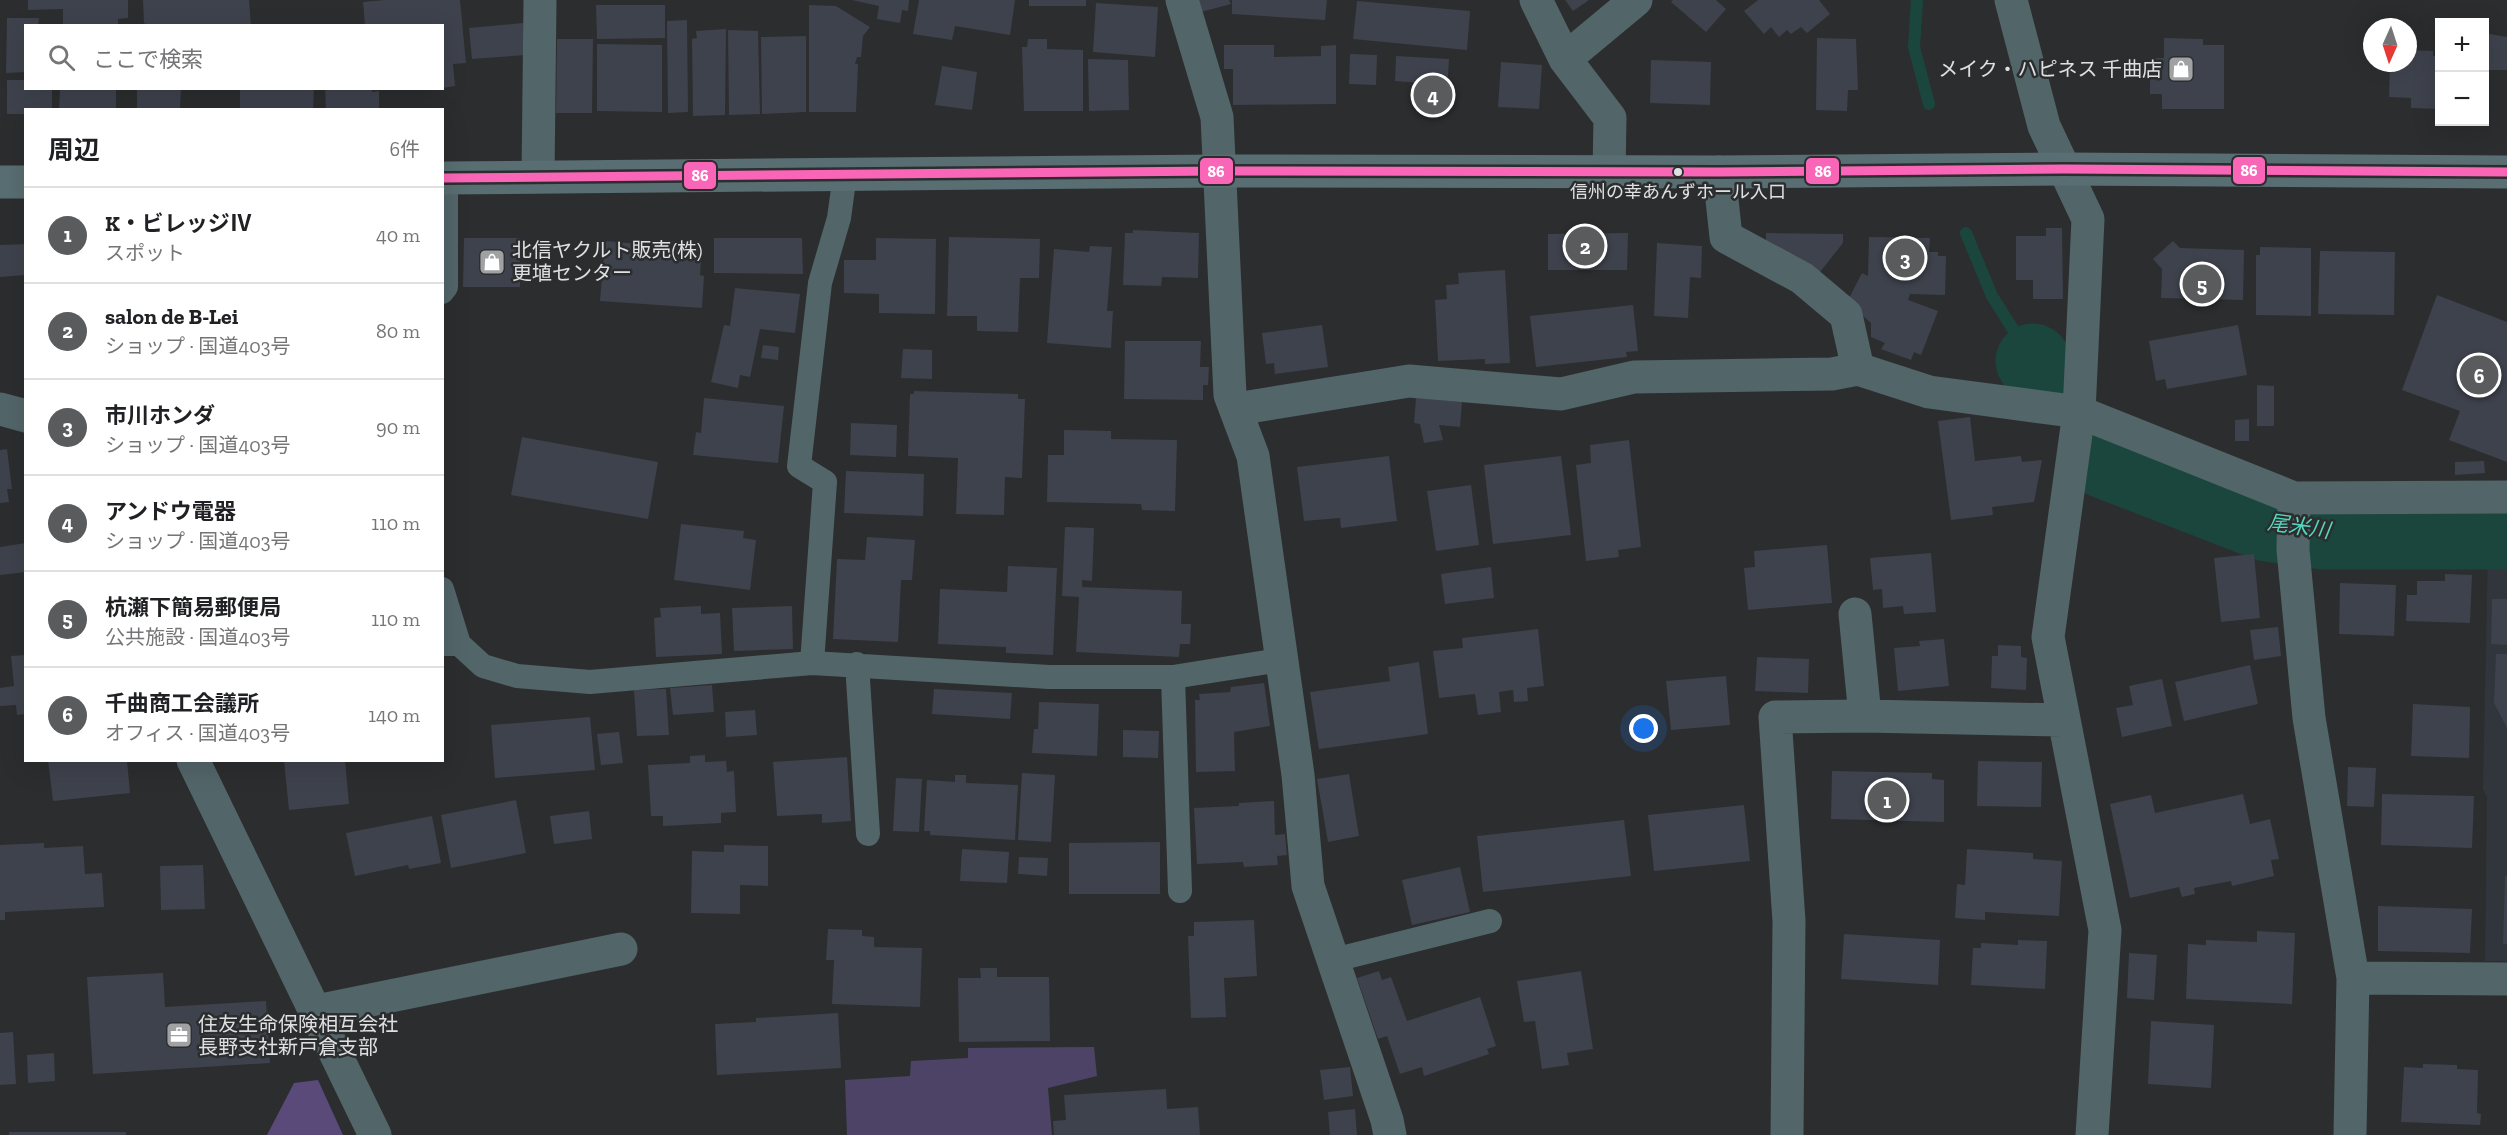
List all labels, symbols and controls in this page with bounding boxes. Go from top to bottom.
north arrow [2363,18,2417,72]
map controls [2435,18,2489,126]
button: + [2435,18,2489,72]
search box [24,24,444,90]
icon: search [45,41,78,74]
text: ここで検索 [93,46,203,73]
shop icon: メイク・ハピネス 千曲店 [2166,54,2196,84]
place label: メイク・ハピネス 千曲店 [1938,57,2162,81]
pin: 4 [1414,72,1452,118]
button: − [2435,72,2489,126]
text: 周辺 [48,134,100,166]
text: 6件 [389,137,420,161]
line badge: 86 [2232,156,2266,185]
line badge: 86 [1199,157,1234,185]
line badge: 86 [1805,157,1840,185]
line badge: 86 [683,161,717,190]
text: 86 [2240,161,2258,180]
text: 86 [1207,162,1225,181]
text: 86 [1814,162,1832,181]
text: 86 [691,166,709,185]
marker: 信州の幸あんずホール入口 [1672,166,1684,178]
place label: 信州の幸あんずホール入口 [1570,181,1786,203]
text: K・ビレッジⅣ [105,210,252,237]
text: 1 [63,223,72,247]
text: 40 m [376,223,420,247]
pin: 2 [1566,224,1604,268]
pin: 3 [1886,236,1924,280]
place label: 北信ヤクルト販売(株) 更埴センター [512,238,702,285]
text: スポット [105,241,185,265]
shop icon: 北信ヤクルト販売(株) 更埴センター [477,247,507,277]
pin: 5 [2182,262,2222,306]
text: salon de B-Lei [105,303,238,330]
text: 2 [62,319,73,343]
text: 80 m [376,319,420,343]
text: ショップ · 国道403号 [105,334,291,358]
pin: 6 [2460,352,2498,398]
text: 市川ホンダ [105,402,215,429]
text: 3 [62,415,73,439]
text: 90 m [376,415,420,439]
text: ショップ · 国道403号 [105,433,291,457]
text: アンドウ電器 [105,498,236,525]
water label: 尾米川 [2266,509,2334,543]
text: 4 [62,511,73,535]
text: 110 m [371,511,420,535]
text: ショップ · 国道403号 [105,529,291,553]
text: 杭瀬下簡易郵便局 [105,594,281,621]
text: 5 [62,607,73,631]
text: 110 m [371,607,420,631]
text: 公共施設 · 国道403号 [105,625,291,649]
text: 千曲商工会議所 [105,690,259,717]
text: 6 [62,703,73,727]
text: 140 m [368,703,420,727]
your location [1629,714,1658,743]
text: オフィス · 国道403号 [105,721,290,745]
pin: 1 [1868,778,1906,822]
place label: 住友生命保険相互会社 長野支社新戸倉支部 [198,1012,398,1059]
office icon: 住友生命保険相互会社 長野支社新戸倉支部 [164,1020,194,1050]

